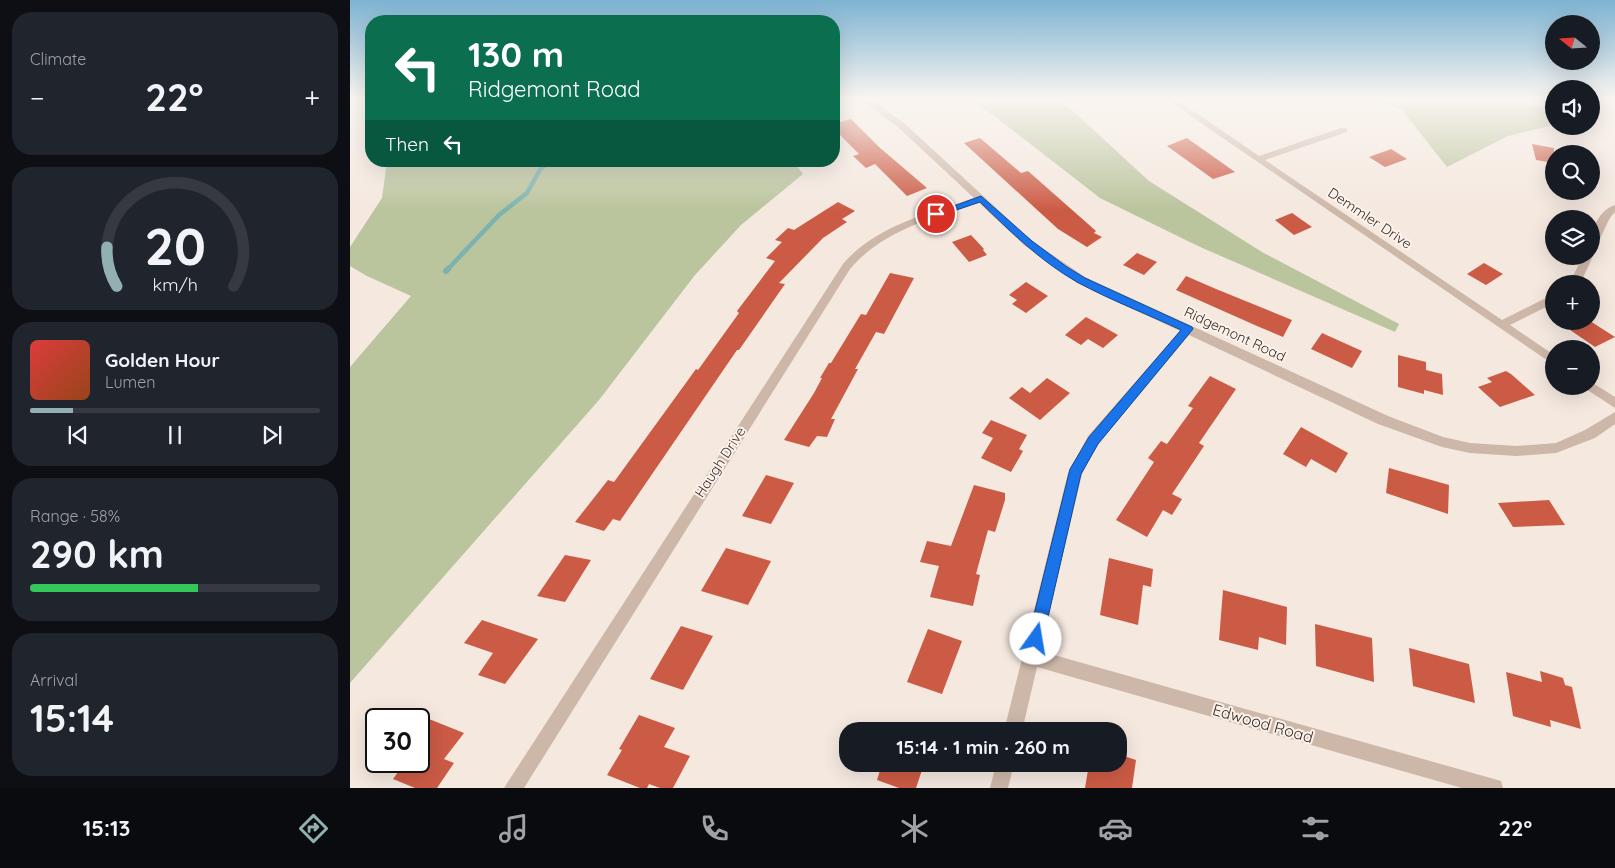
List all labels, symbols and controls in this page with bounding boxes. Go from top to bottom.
north arrow [1545,15,1600,70]
map controls [1545,15,1600,395]
text: 130 m [468,32,564,76]
icon: left [385,35,450,100]
text: Climate [30,49,86,69]
text: 22° [145,73,203,121]
text: Ridgemont Road [468,75,641,103]
text: − [30,80,45,115]
text: + [304,80,320,115]
button: sound [1545,80,1600,135]
icon: left [439,130,467,158]
text: Then [385,132,429,156]
button: search [1545,145,1600,200]
street label: Demmler Drive [1325,183,1416,253]
pin [915,193,957,235]
icon: arrive [922,200,950,228]
button: layers [1545,210,1600,265]
text: 20 [144,213,206,278]
text: km/h [152,273,198,295]
button: + [1545,275,1600,330]
street label: Ridgemont Road [1181,303,1289,365]
button: − [1545,340,1600,395]
text: Golden Hour [105,348,220,372]
text: Lumen [105,372,156,392]
icon: previous [64,421,92,449]
icon: pause [161,421,189,449]
icon: next [258,421,286,449]
street label: Haugh Drive [691,423,750,501]
text: Range · 58% [30,506,120,526]
text: 290 km [30,530,164,578]
position arrow [1009,612,1061,664]
text: Arrival [30,670,78,690]
text: 15:14 [30,694,114,742]
street label: Edwood Road [1210,699,1316,747]
speed limit sign: 30 [365,708,430,773]
text: 15:14 · 1 min · 260 m [896,735,1070,759]
icon: directions [296,811,331,846]
icon: music [496,811,531,846]
icon: phone [697,811,732,846]
icon: climate [897,811,932,846]
icon: car [1098,811,1133,846]
icon: filters [1298,811,1333,846]
text: 15:13 [83,814,130,842]
text: 22° [1499,814,1532,842]

